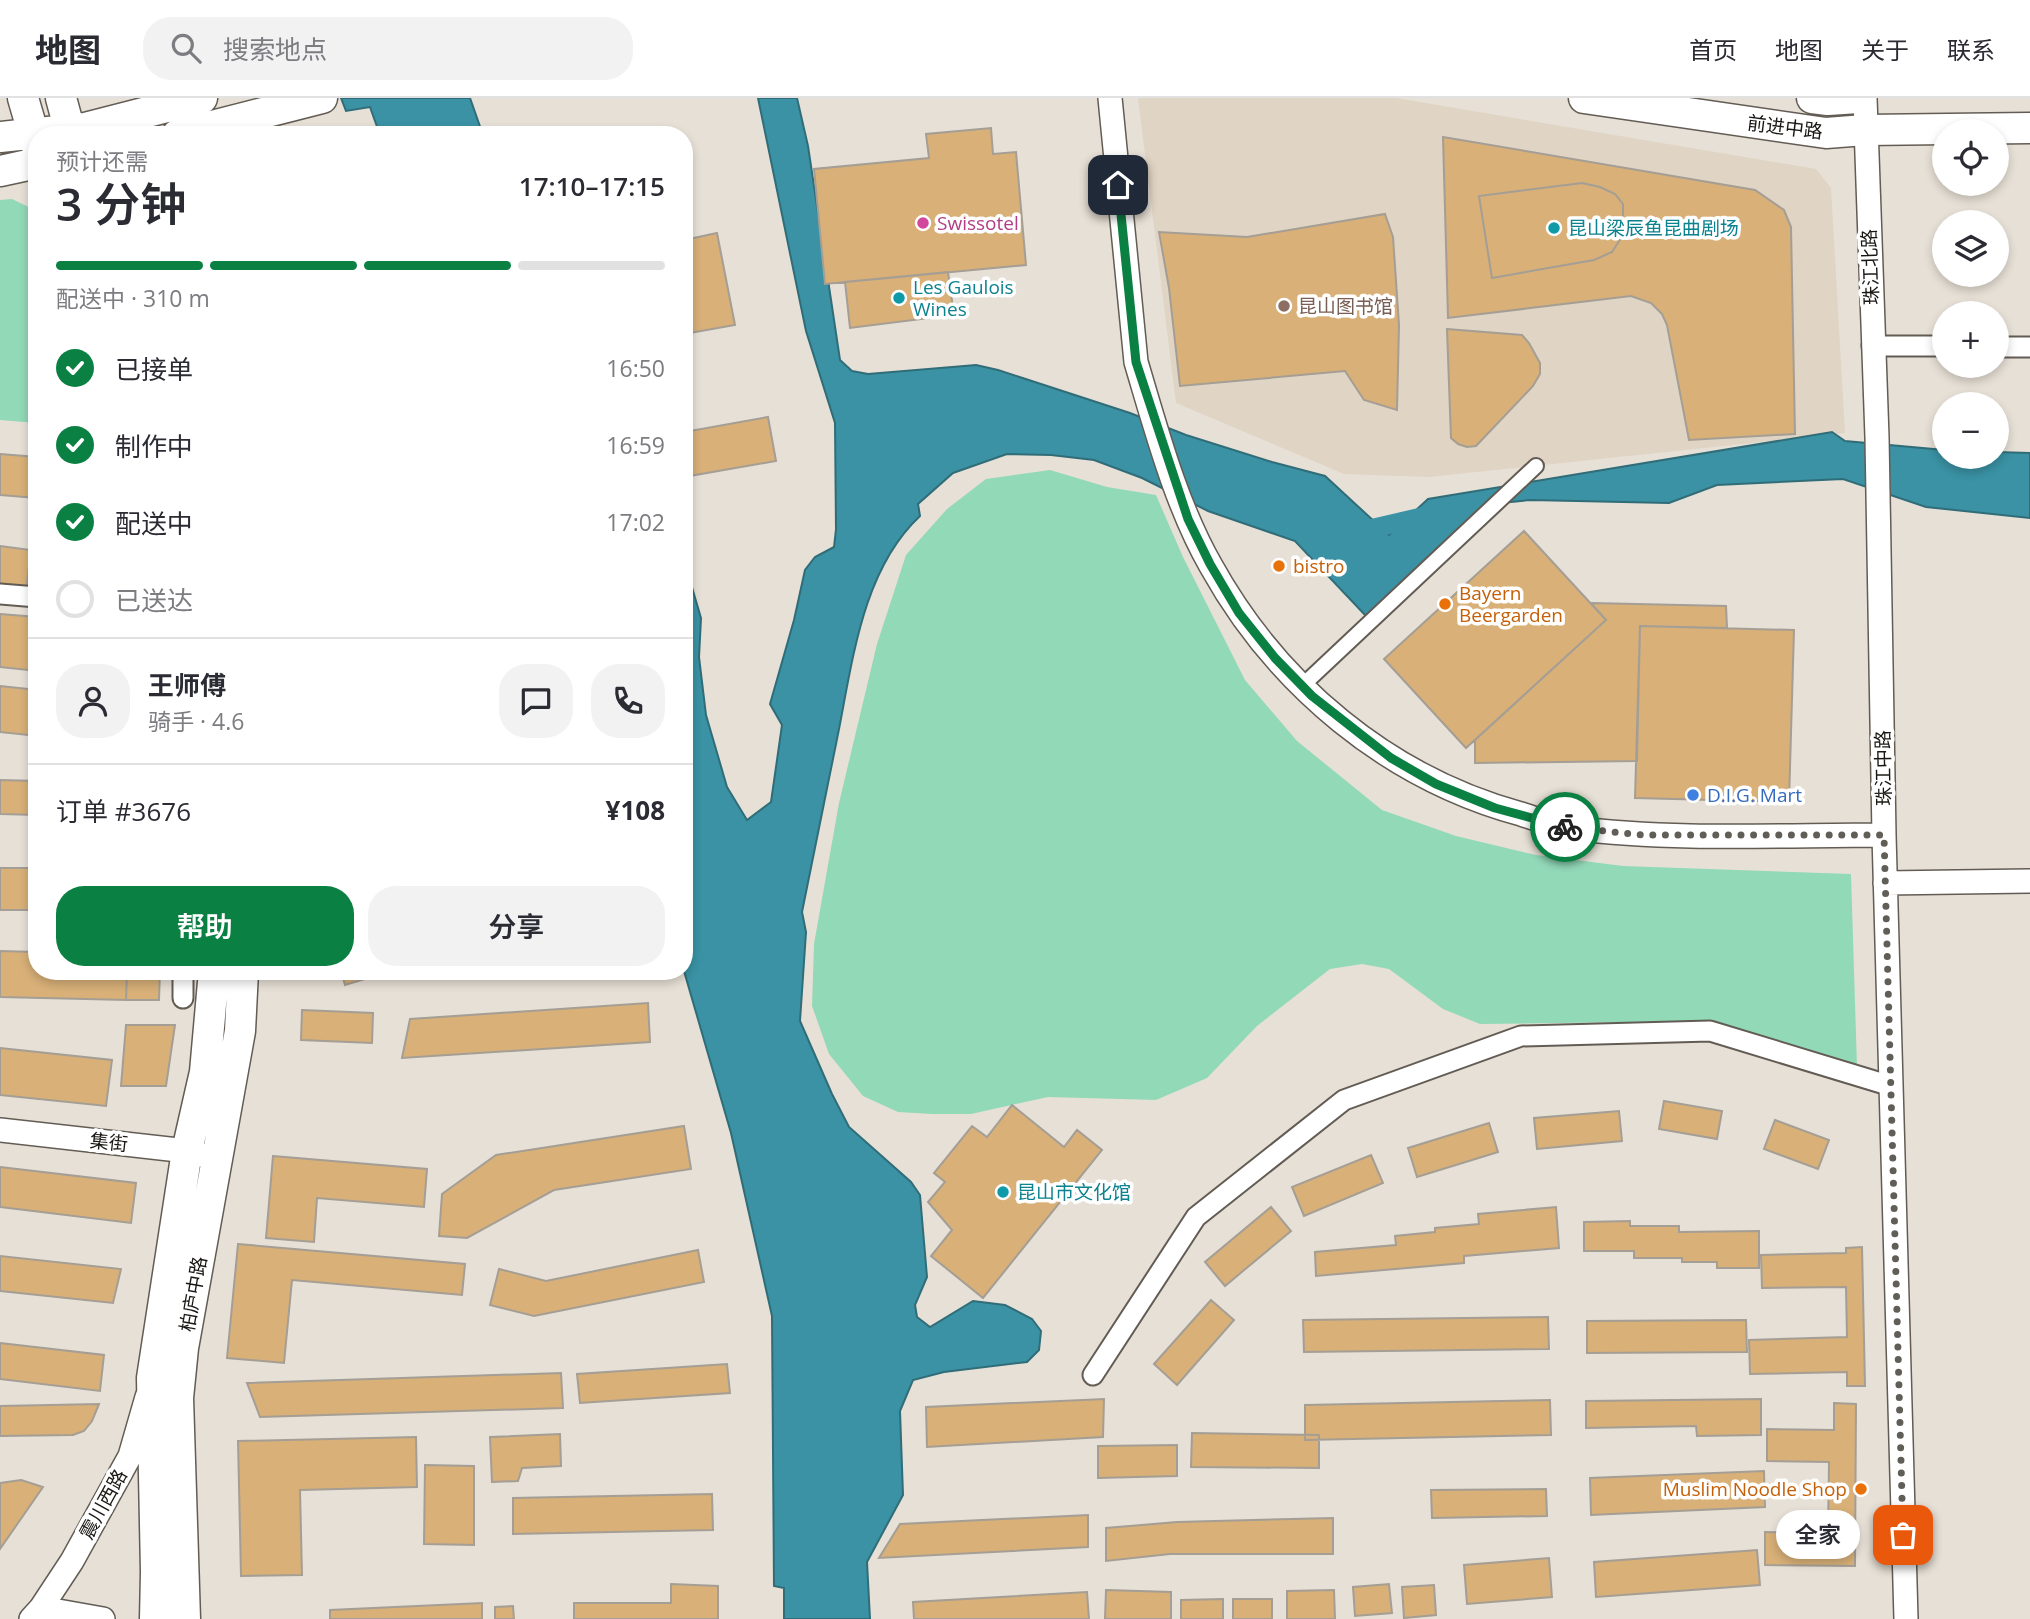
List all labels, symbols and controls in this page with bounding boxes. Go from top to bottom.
search box [143,17,633,80]
text: 地图 [35,27,101,72]
icon: search [167,29,205,67]
text: 搜索地点 [223,31,327,67]
text: 首页 [1689,33,1737,66]
text: 地图 [1775,33,1823,66]
text: 关于 [1861,33,1909,66]
text: 联系 [1947,33,1995,66]
street label: 前进中路 [1746,109,1824,145]
map controls [1932,119,2009,469]
button: locate [1932,119,2009,196]
text: 预计还需 [56,145,148,177]
pin [1088,155,1148,215]
icon: home [1099,166,1137,204]
text: 17:10–17:15 [519,168,665,204]
text: 3 分钟 [56,172,186,234]
place label: Swissotel [937,210,1019,236]
button: layers [1932,210,2009,287]
marker: Swissotel [915,215,931,231]
place label: 昆山梁辰鱼昆曲剧场 [1568,215,1739,241]
marker: 昆山梁辰鱼昆曲剧场 [1546,220,1562,236]
street label: 珠江北路 [1856,229,1884,305]
place label: Les Gaulois Wines [913,274,1014,322]
text: 配送中 · 310 m [56,282,210,314]
marker: Les Gaulois Wines [891,290,907,306]
place label: 昆山图书馆 [1298,293,1393,319]
marker: 昆山图书馆 [1276,298,1292,314]
button: + [1932,301,2009,378]
icon: check [56,349,94,387]
text: 已接单 [115,351,193,387]
text: 16:50 [606,352,665,384]
button: − [1932,392,2009,469]
icon: check [56,426,94,464]
text: 制作中 [115,428,193,464]
text: 16:59 [606,429,665,461]
icon: check [56,503,94,541]
text: 配送中 [115,505,193,541]
text: 17:02 [606,506,665,538]
place label: bistro [1293,553,1344,579]
marker: bistro [1271,558,1287,574]
place label: Bayern Beergarden [1459,580,1563,628]
text: 已送达 [115,582,193,618]
marker: Bayern Beergarden [1437,596,1453,612]
button: person [56,664,130,738]
button: chat [499,664,573,738]
button: phone [591,664,665,738]
text: 王师傅 [148,667,226,703]
text: 骑手 · 4.6 [148,705,244,737]
street label: 珠江中路 [1869,730,1897,806]
place label: D.I.G. Mart [1707,782,1802,808]
marker: D.I.G. Mart [1685,787,1701,803]
text: ¥108 [606,792,665,828]
courier [1530,792,1600,862]
text: 订单 #3676 [56,793,191,829]
icon: bike [1546,808,1584,846]
button: 帮助 [56,886,354,966]
button: 分享 [368,886,665,966]
street label: 集街 [89,1127,129,1157]
place label: 昆山市文化馆 [1017,1179,1131,1205]
marker: 昆山市文化馆 [995,1184,1011,1200]
street label: 柏庐中路 [174,1254,212,1334]
street label: 震川西路 [73,1464,133,1544]
place label: Muslim Noodle Shop [1663,1476,1847,1502]
marker: Muslim Noodle Shop [1853,1481,1869,1497]
pin [1873,1505,1933,1565]
callout: 全家 [1777,1510,1861,1560]
icon: bag [1884,1516,1922,1554]
text: 全家 [1795,1518,1841,1550]

